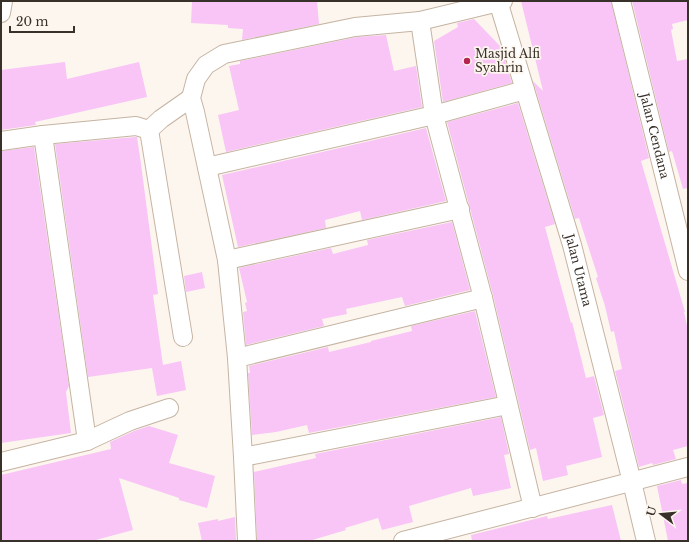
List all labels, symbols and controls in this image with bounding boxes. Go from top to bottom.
scale bar [10,8,74,34]
text: 20 m [16,14,48,29]
place label: Masjid Alfi Syahrin [475,46,540,75]
marker: Masjid Alfi Syahrin [462,56,472,66]
street label: Jalan Cendana [637,89,673,181]
street label: Jalan Utama [562,230,595,308]
north arrow [641,494,681,534]
text: U [643,504,660,518]

